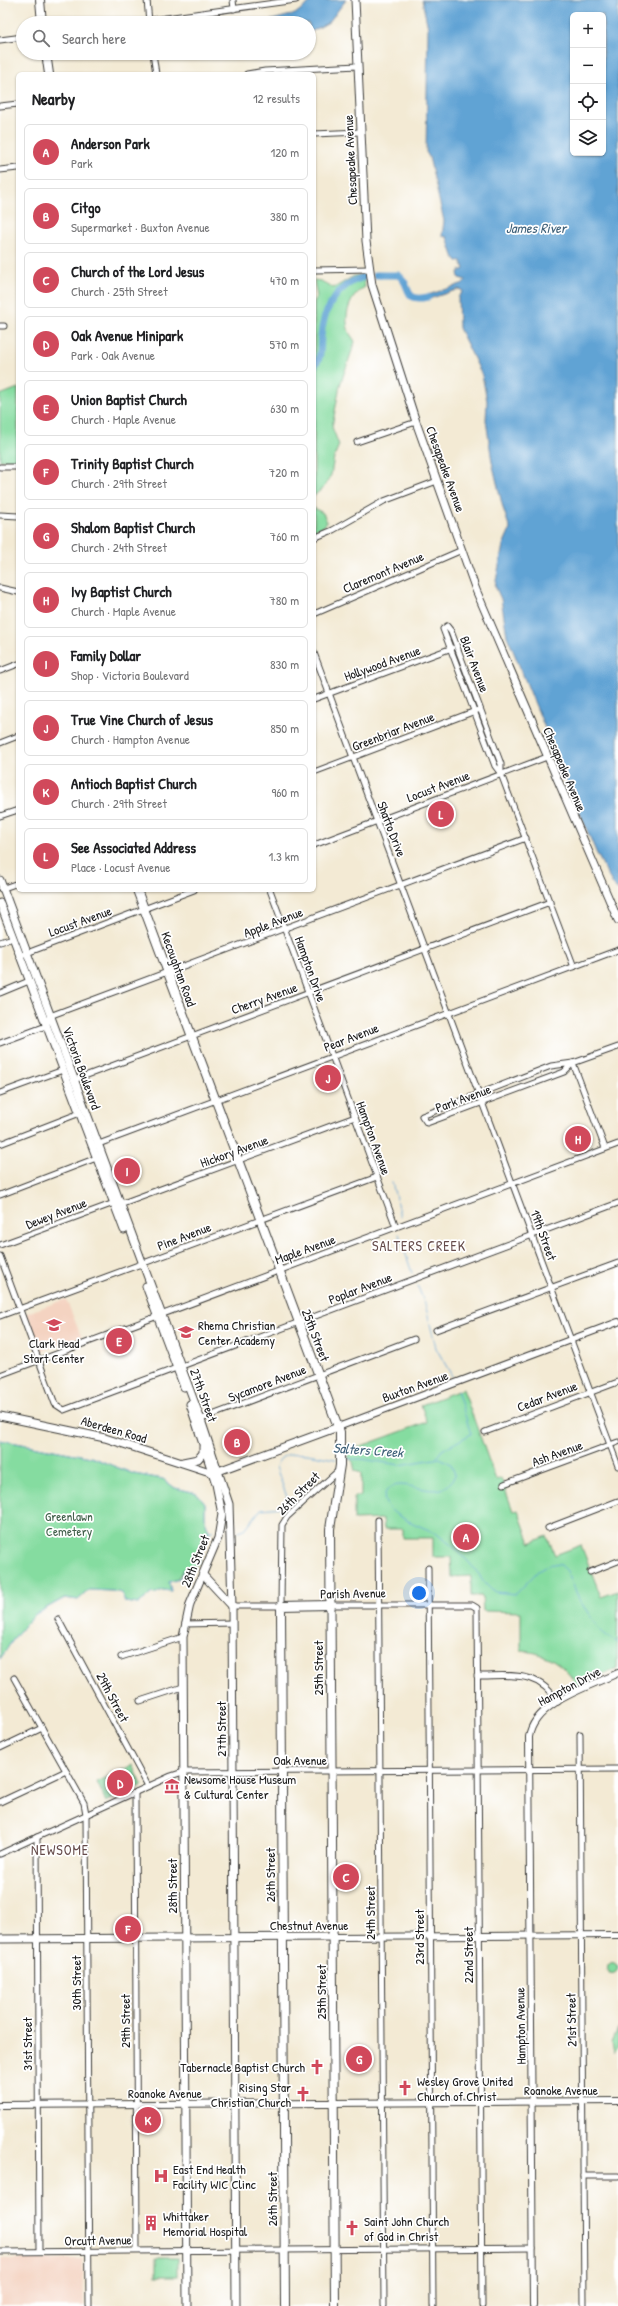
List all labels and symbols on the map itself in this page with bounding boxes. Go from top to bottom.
street label: Chesapeake Avenue [339,114,361,206]
water label: James River [506,218,568,237]
street label: Chesapeake Avenue [422,424,470,514]
street label: Claremont Avenue [340,547,426,597]
street label: Blair Avenue [456,633,494,695]
street label: Hollywood Avenue [341,641,423,685]
street label: Greenbriar Avenue [349,707,437,755]
street label: Chesapeake Avenue [539,724,591,814]
street label: Locust Avenue [404,766,472,806]
street label: Shatto Drive [373,799,411,859]
pin: L [428,799,454,829]
street label: Locust Avenue [46,901,114,941]
street label: Apple Avenue [241,902,305,942]
street label: Kecoughtan Road [157,929,201,1009]
street label: Hampton Drive [291,934,331,1004]
street label: Cherry Avenue [228,978,300,1018]
street label: Pear Avenue [321,1018,381,1056]
street label: Victoria Boulevard [59,1024,105,1112]
pin: J [315,1063,341,1093]
street label: Park Avenue [433,1080,493,1116]
street label: Hampton Avenue [352,1099,396,1177]
pin: H [565,1124,591,1154]
street label: Hickory Avenue [197,1130,271,1172]
pin: I [114,1156,140,1186]
street label: Dewey Avenue [23,1193,89,1233]
street label: 19th Street [527,1207,562,1263]
street label: Pine Avenue [155,1218,213,1254]
street label: Maple Avenue [272,1230,338,1268]
district label: SALTERS CREEK [372,1236,466,1255]
street label: Poplar Avenue [326,1268,394,1308]
street label: 25th Street [298,1306,334,1364]
school or university icon: Clark Head Start Center [45,1316,63,1334]
place label: Rhema Christian Center Academy [198,1316,275,1349]
school or university icon: Rhema Christian Center Academy [177,1323,195,1341]
pin: E [106,1326,132,1356]
place label: Clark Head Start Center [24,1334,84,1367]
street label: Sycamore Avenue [226,1360,308,1406]
street label: 27th Street [186,1366,222,1425]
street label: Buxton Avenue [379,1366,451,1406]
street label: Cedar Avenue [514,1376,580,1416]
street label: Aberdeen Road [79,1411,149,1447]
pin: B [224,1427,250,1457]
street label: Ash Avenue [529,1436,585,1470]
water label: Salters Creek [332,1438,405,1462]
street label: 26th Street [272,1467,324,1519]
park label: Greenlawn Cemetery [45,1507,93,1540]
pin: A [453,1522,479,1552]
street label: 28th Street [176,1532,214,1590]
street label: Parish Avenue [320,1583,386,1603]
your location [409,1583,429,1603]
street label: 25th Street [309,1640,327,1695]
street label: Hampton Drive [534,1662,604,1710]
street label: 29th Street [92,1669,134,1726]
street label: 27th Street [212,1701,230,1757]
street label: Oak Avenue [273,1751,327,1769]
pin: D [107,1768,133,1798]
place label: Newsome House Museum & Cultural Center [184,1770,296,1803]
museum icon: Newsome House Museum & Cultural Center [163,1777,181,1795]
district label: NEWSOME [31,1840,89,1859]
street label: 26th Street [261,1847,279,1902]
street label: 28th Street [163,1858,181,1913]
pin: C [333,1862,359,1892]
street label: 24th Street [361,1885,379,1940]
street label: 23rd Street [410,1909,428,1965]
pin: F [115,1914,141,1944]
street label: Chestnut Avenue [270,1916,348,1934]
street label: 22nd Street [459,1926,477,1983]
street label: 30th Street [67,1955,85,2010]
street label: 25th Street [312,1964,330,2019]
street label: Hampton Avenue [510,1987,530,2065]
street label: 29th Street [116,1993,134,2048]
street label: 21st Street [562,1993,580,2047]
street label: 31st Street [18,2017,36,2071]
pin: G [346,2044,372,2074]
place label: Tabernacle Baptist Church [180,2058,306,2076]
church icon: Tabernacle Baptist Church [308,2058,326,2076]
place label: Wesley Grove United Church of Christ [417,2072,513,2105]
place label: Rising Star Christian Church [211,2078,292,2111]
church icon: Wesley Grove United Church of Christ [396,2079,414,2097]
street label: Roanoke Avenue [524,2081,598,2099]
street label: Roanoke Avenue [128,2084,202,2102]
church icon: Rising Star Christian Church [294,2085,312,2103]
pin: K [135,2105,161,2135]
place label: East End Health Facility WIC Clinc [172,2160,256,2193]
hospital icon: East End Health Facility WIC Clinc [152,2167,170,2185]
street label: 26th Street [263,2171,281,2226]
place label: Whittaker Memorial Hospital [163,2207,248,2240]
place label: Saint John Church of God in Christ [364,2212,450,2245]
building icon: Whittaker Memorial Hospital [142,2214,160,2232]
church icon: Saint John Church of God in Christ [343,2219,361,2237]
street label: Orcutt Avenue [64,2230,132,2250]

